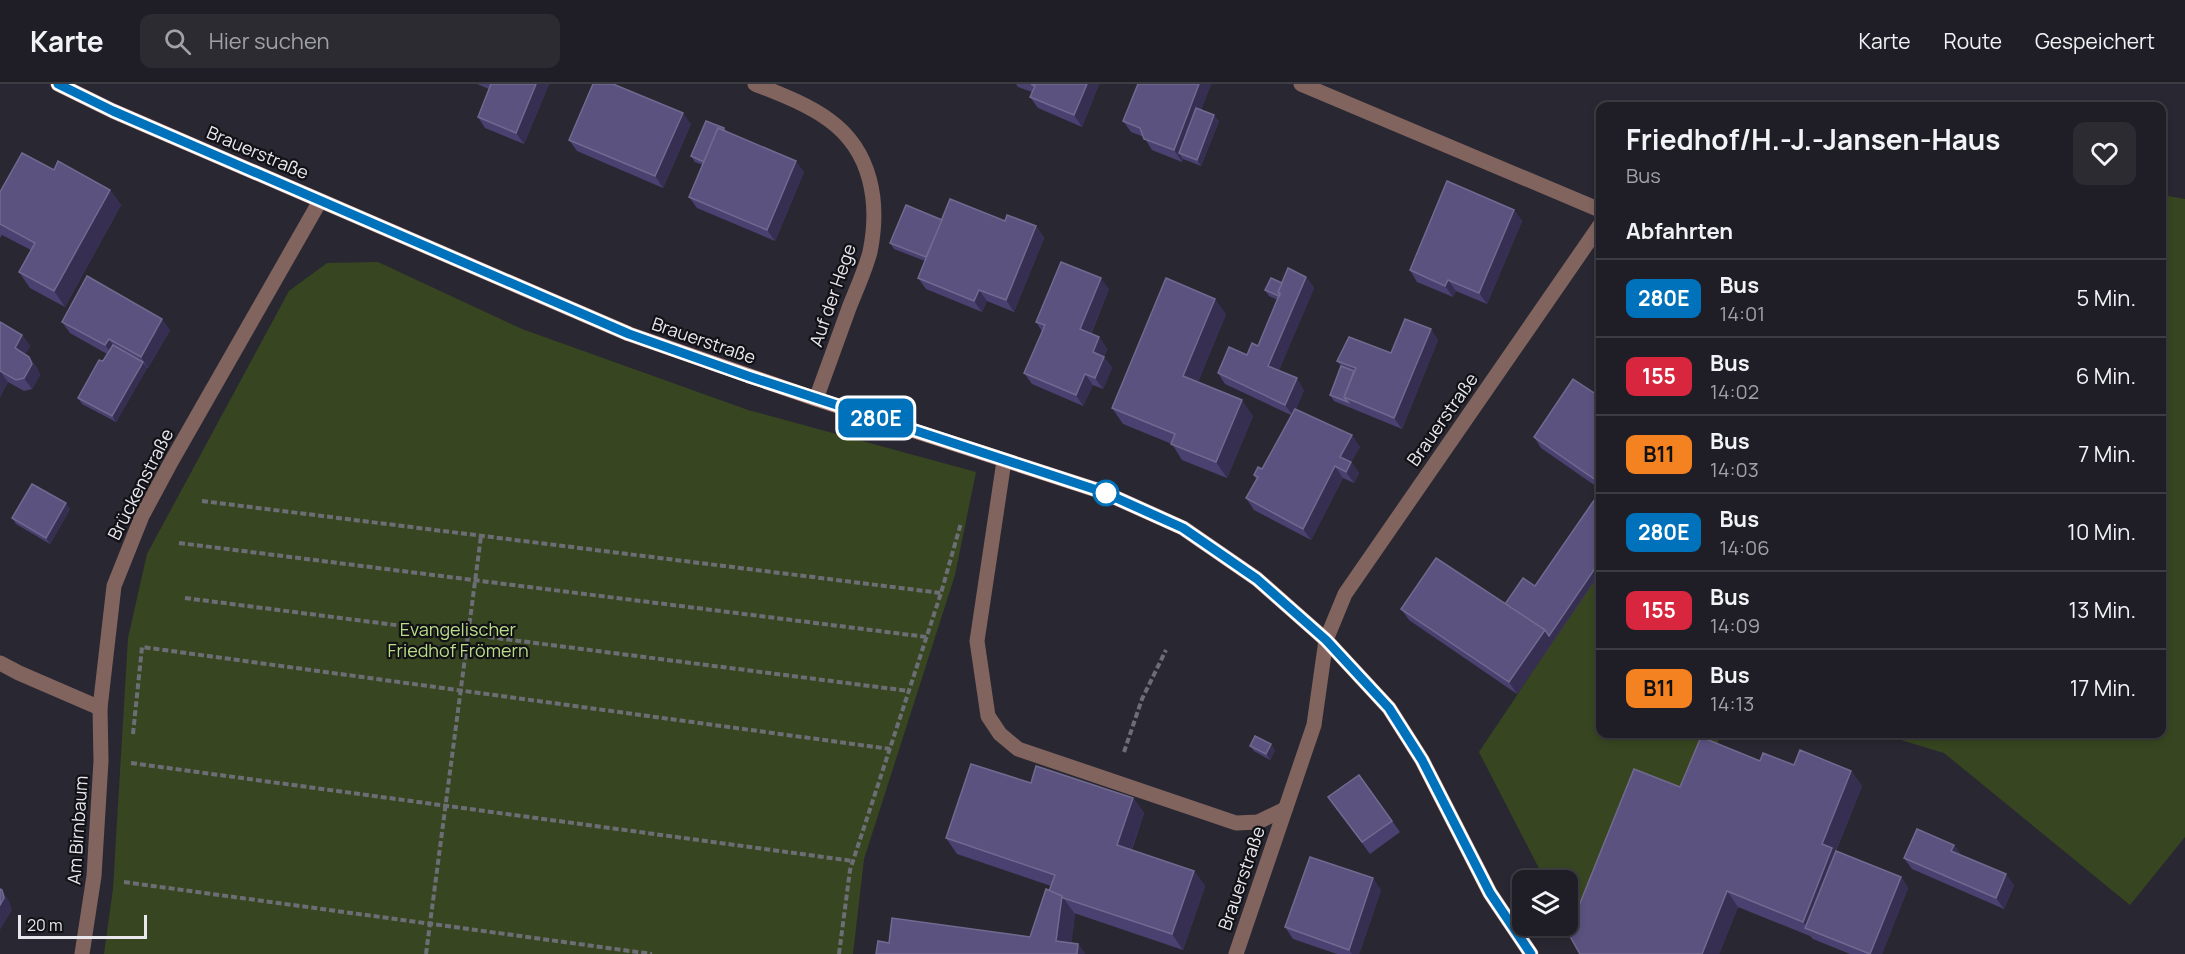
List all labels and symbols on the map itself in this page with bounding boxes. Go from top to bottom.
street label: Brauerstraße [203,120,313,184]
street label: Auf der Hege [803,240,861,350]
street label: Brauerstraße [649,311,759,369]
street label: Brauerstraße [1401,368,1483,470]
line badge: 280E [834,398,918,438]
street label: Brückenstraße [102,424,178,544]
unlabelled marker [1093,480,1119,506]
park label: Evangelischer Friedhof Frömern [387,617,529,662]
street label: Am Birnbaum [61,775,93,885]
street label: Brauerstraße [1212,823,1270,933]
scale bar [18,912,147,940]

